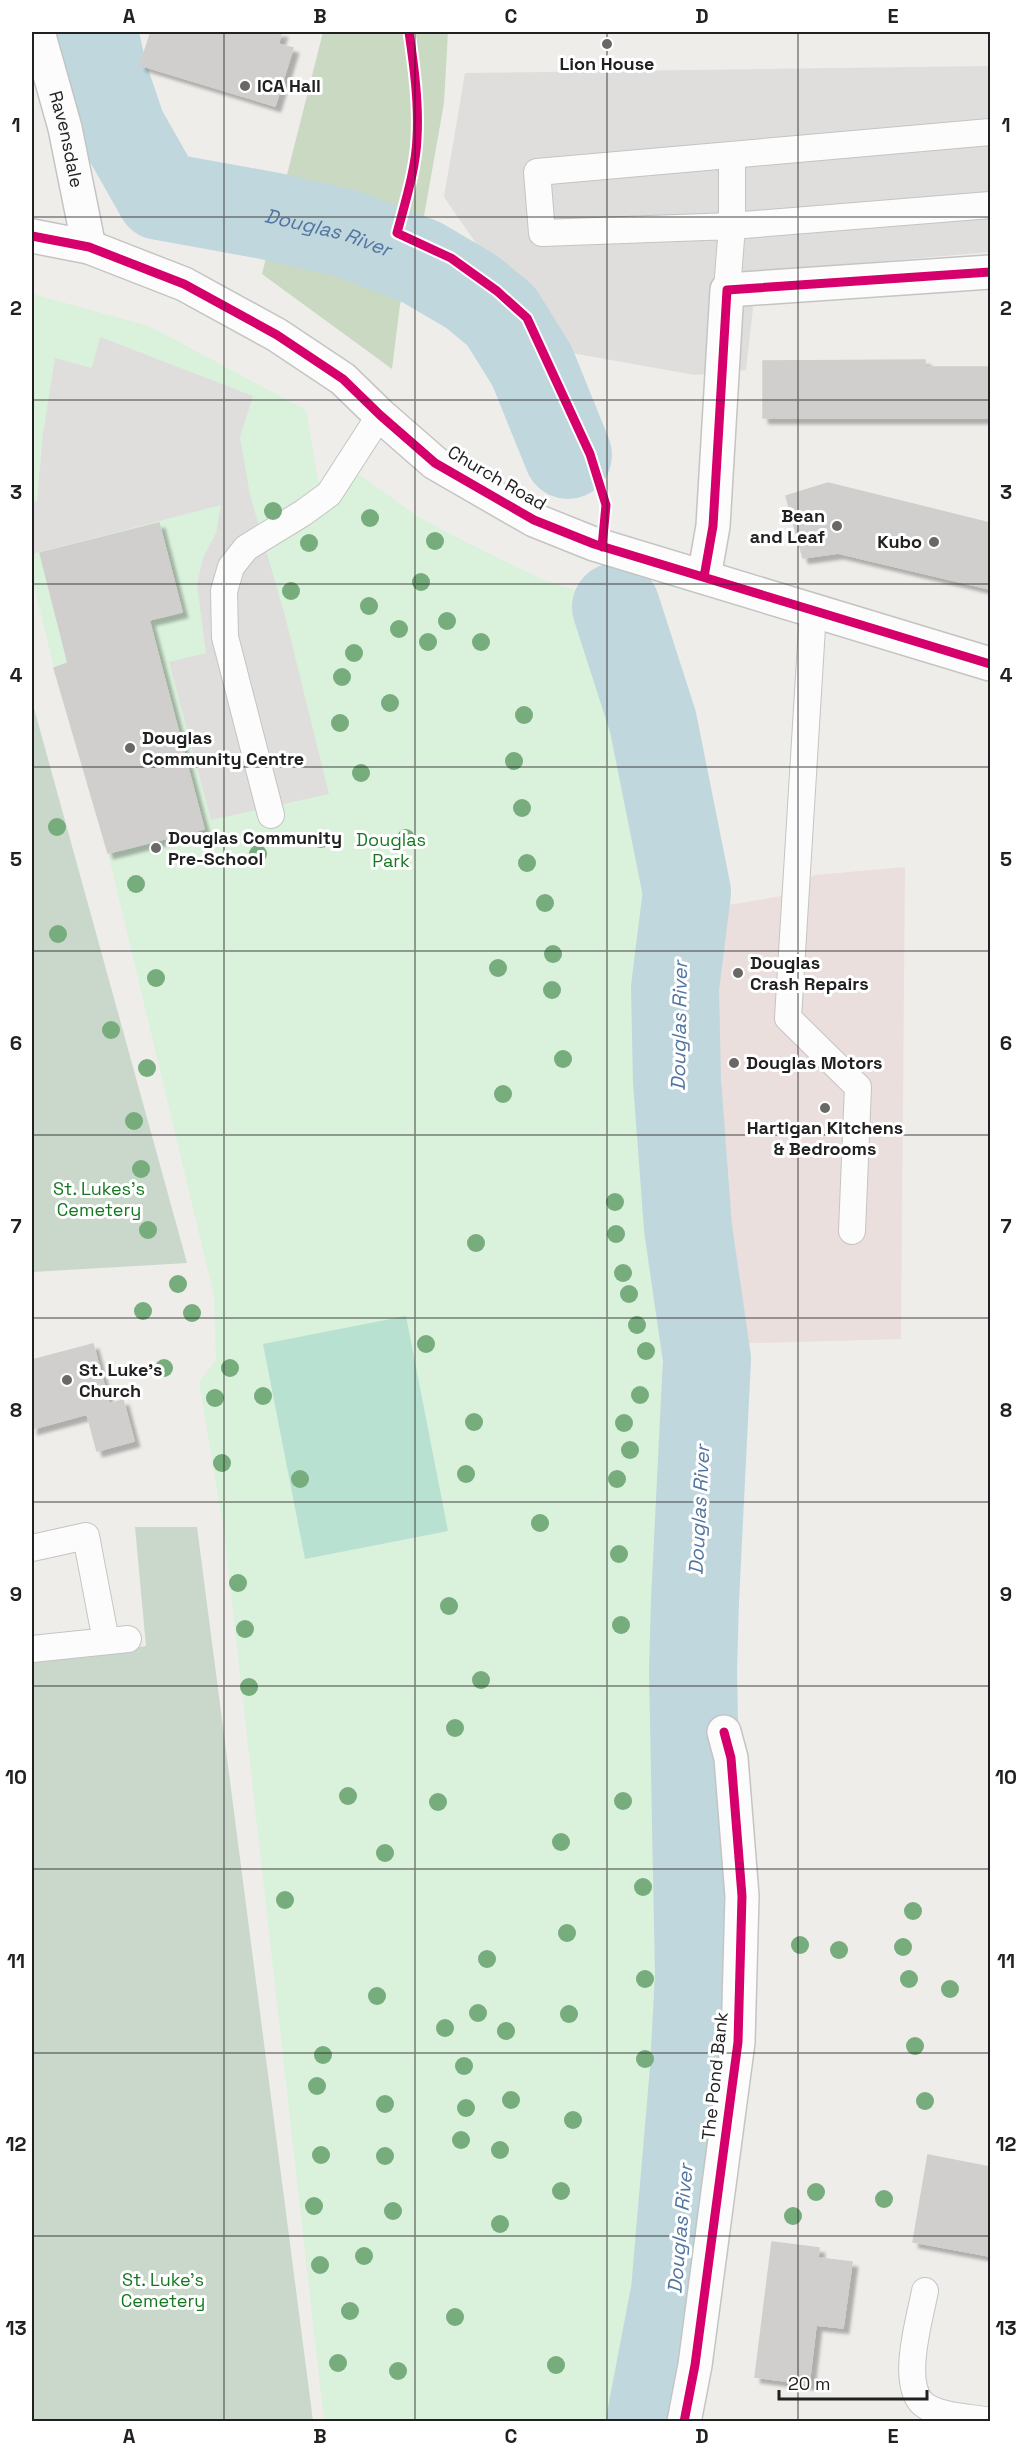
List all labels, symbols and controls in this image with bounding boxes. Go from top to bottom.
text: A [123,3,136,29]
text: B [313,3,327,29]
text: C [505,3,518,29]
text: D [695,3,709,29]
text: E [887,3,899,29]
marker: Lion House [600,37,614,51]
place label: Lion House [560,52,654,75]
place label: ICA Hall [257,74,321,97]
marker: ICA Hall [238,79,252,93]
street label: Ravensdale [44,88,89,190]
text: 1 [11,112,21,138]
text: 1 [1001,112,1011,138]
water label: Douglas River [262,202,397,263]
text: 2 [10,295,22,321]
text: 2 [1000,295,1012,321]
street label: Church Road [444,440,551,515]
text: 3 [10,479,22,505]
text: 3 [1000,479,1012,505]
place label: Bean and Leaf [750,504,825,548]
marker: Bean and Leaf [830,519,844,533]
place label: Kubo [877,530,922,553]
marker: Kubo [927,535,941,549]
text: 4 [10,662,23,688]
text: 4 [1000,662,1013,688]
place label: Douglas Community Centre [142,726,304,770]
marker: Douglas Community Centre [123,741,137,755]
place label: Douglas Community Pre-School [168,826,342,870]
park label: Douglas Park [356,828,426,872]
marker: Douglas Community Pre-School [149,841,163,855]
text: 5 [10,846,22,872]
text: 5 [1000,846,1012,872]
place label: Douglas Crash Repairs [750,951,869,995]
water label: Douglas River [665,958,693,1091]
marker: Douglas Crash Repairs [731,966,745,980]
text: 6 [10,1030,22,1056]
text: 6 [1000,1030,1012,1056]
place label: Douglas Motors [746,1051,883,1074]
marker: Douglas Motors [727,1056,741,1070]
marker: Hartigan Kitchens & Bedrooms [818,1101,832,1115]
place label: Hartigan Kitchens & Bedrooms [747,1116,903,1160]
park label: St. Lukes's Cemetery [53,1177,145,1221]
text: 7 [10,1213,22,1239]
text: 7 [1000,1213,1012,1239]
place label: St. Luke's Church [79,1358,162,1402]
marker: St. Luke's Church [60,1373,74,1387]
text: 8 [10,1397,22,1423]
text: 8 [1000,1397,1012,1423]
water label: Douglas River [683,1442,716,1576]
text: 9 [10,1581,22,1607]
text: 9 [1000,1581,1012,1607]
text: 10 [5,1764,27,1790]
text: 10 [995,1764,1017,1790]
text: 11 [7,1948,25,1974]
text: 11 [997,1948,1015,1974]
street label: The Pond Bank [696,2010,733,2141]
text: 12 [6,2131,27,2157]
text: 12 [996,2131,1017,2157]
water label: Douglas River [661,2161,699,2295]
park label: St. Luke's Cemetery [121,2268,205,2312]
text: 13 [5,2315,27,2341]
text: 13 [995,2315,1017,2341]
scale bar [779,2363,928,2401]
text: 20 m [788,2372,831,2395]
text: A [123,2423,136,2449]
text: B [313,2423,327,2449]
text: C [505,2423,518,2449]
text: D [695,2423,709,2449]
text: E [887,2423,899,2449]

